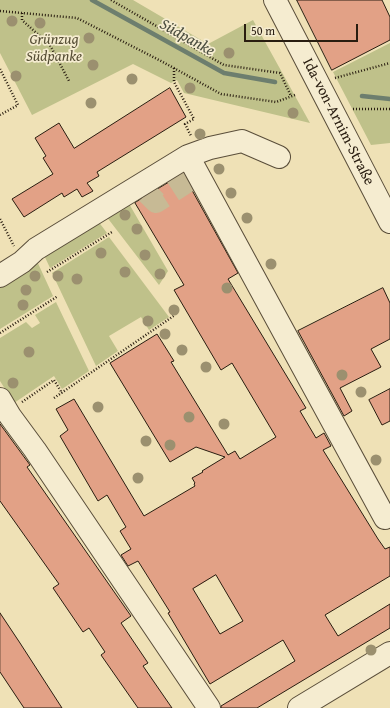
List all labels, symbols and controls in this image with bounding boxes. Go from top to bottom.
water label: Südpanke [156,15,218,61]
scale bar [246,16,360,42]
text: 50 m [251,22,275,39]
park label: Grünzug Südpanke [26,31,82,66]
street label: Ida-von-Arnim-Straße [298,55,378,189]

